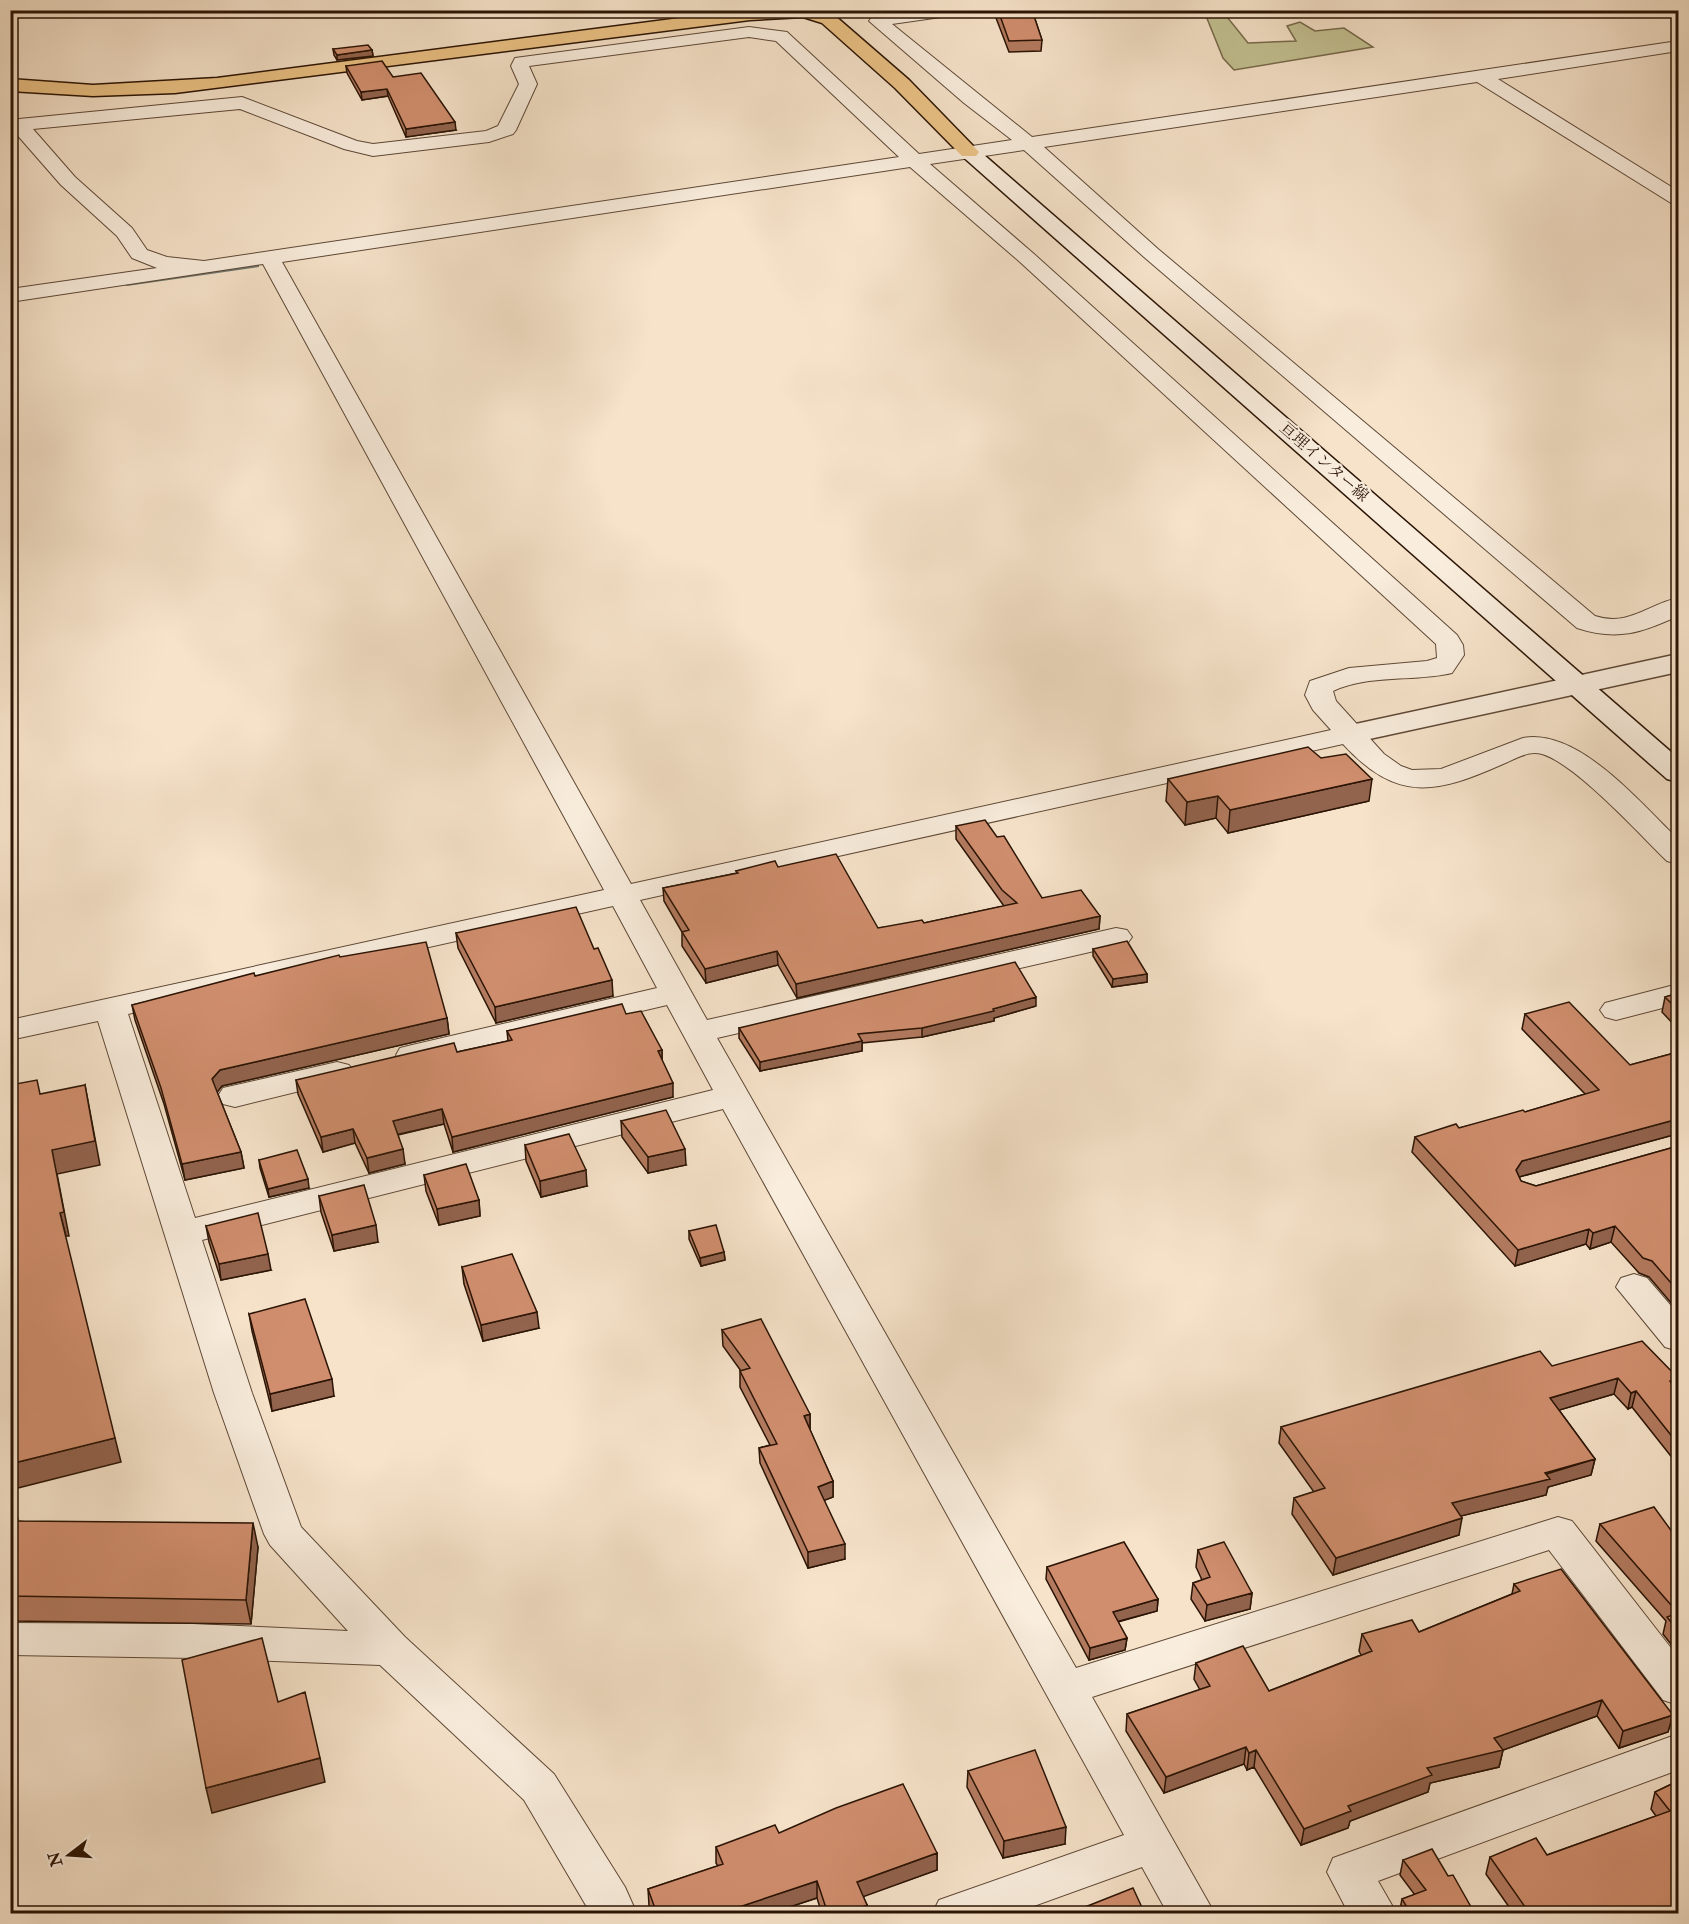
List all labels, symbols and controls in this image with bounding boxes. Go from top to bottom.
street label: 亘理インター線 [1275,418,1373,506]
north arrow [39,1825,99,1885]
text: N [44,1849,68,1870]

